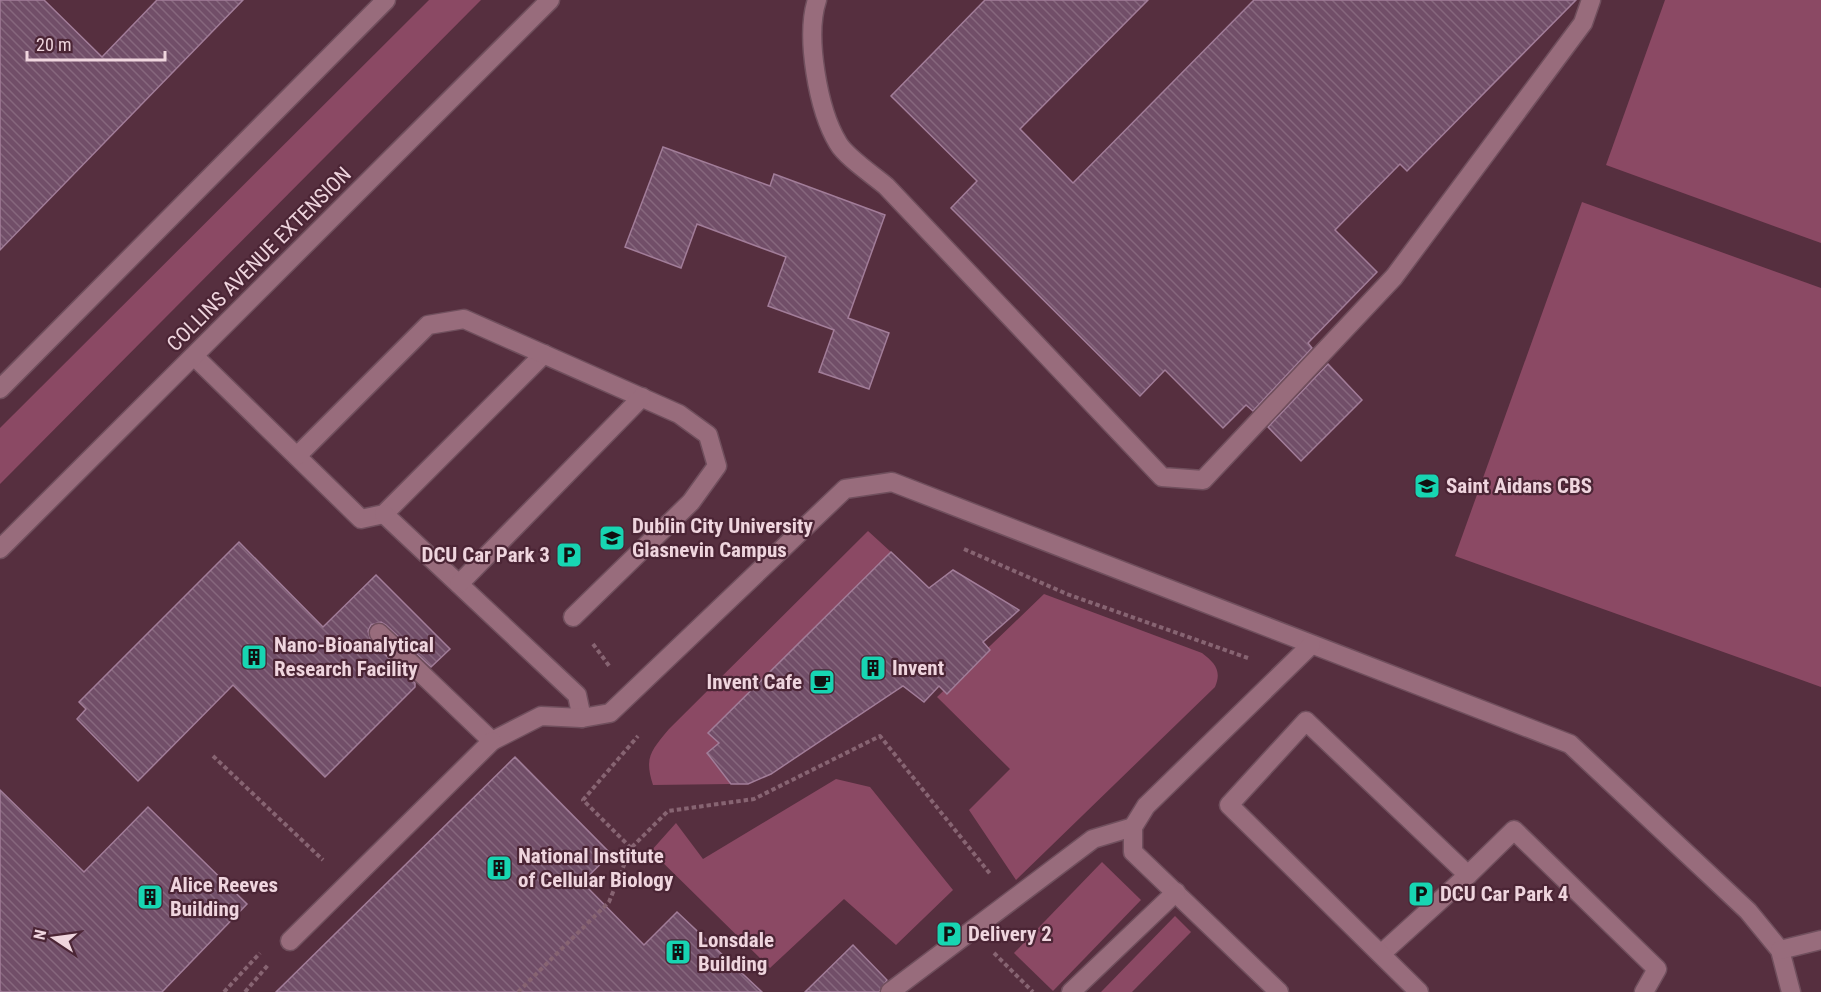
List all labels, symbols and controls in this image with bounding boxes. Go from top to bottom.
scale bar [27,24,165,62]
text: 20 m [36,34,71,55]
street label: COLLINS AVENUE EXTENSION [162,162,356,356]
school or university icon: Saint Aidans CBS [1412,471,1442,501]
place label: Saint Aidans CBS [1446,474,1592,498]
place label: Dublin City University Glasnevin Campus [632,514,813,562]
school or university icon: Dublin City University Glasnevin Campus [597,523,627,553]
parking icon: DCU Car Park 3 [554,540,584,570]
place label: DCU Car Park 3 [422,543,550,567]
place label: Nano-Bioanalytical Research Facility [274,633,434,681]
building icon: Nano-Bioanalytical Research Facility [239,642,269,672]
building icon: Invent [858,653,888,683]
place label: Invent [892,656,944,680]
cafe icon: Invent Cafe [807,667,837,697]
place label: Invent Cafe [706,670,802,694]
place label: National Institute of Cellular Biology [518,844,674,892]
building icon: National Institute of Cellular Biology [484,853,514,883]
place label: Alice Reeves Building [170,873,278,921]
parking icon: DCU Car Park 4 [1406,879,1436,909]
building icon: Alice Reeves Building [135,882,165,912]
place label: DCU Car Park 4 [1440,882,1568,906]
north arrow [24,908,84,968]
parking icon: Delivery 2 [934,919,964,949]
place label: Delivery 2 [968,922,1052,946]
text: N [30,928,50,942]
place label: Lonsdale Building [698,928,774,976]
building icon: Lonsdale Building [663,937,693,967]

